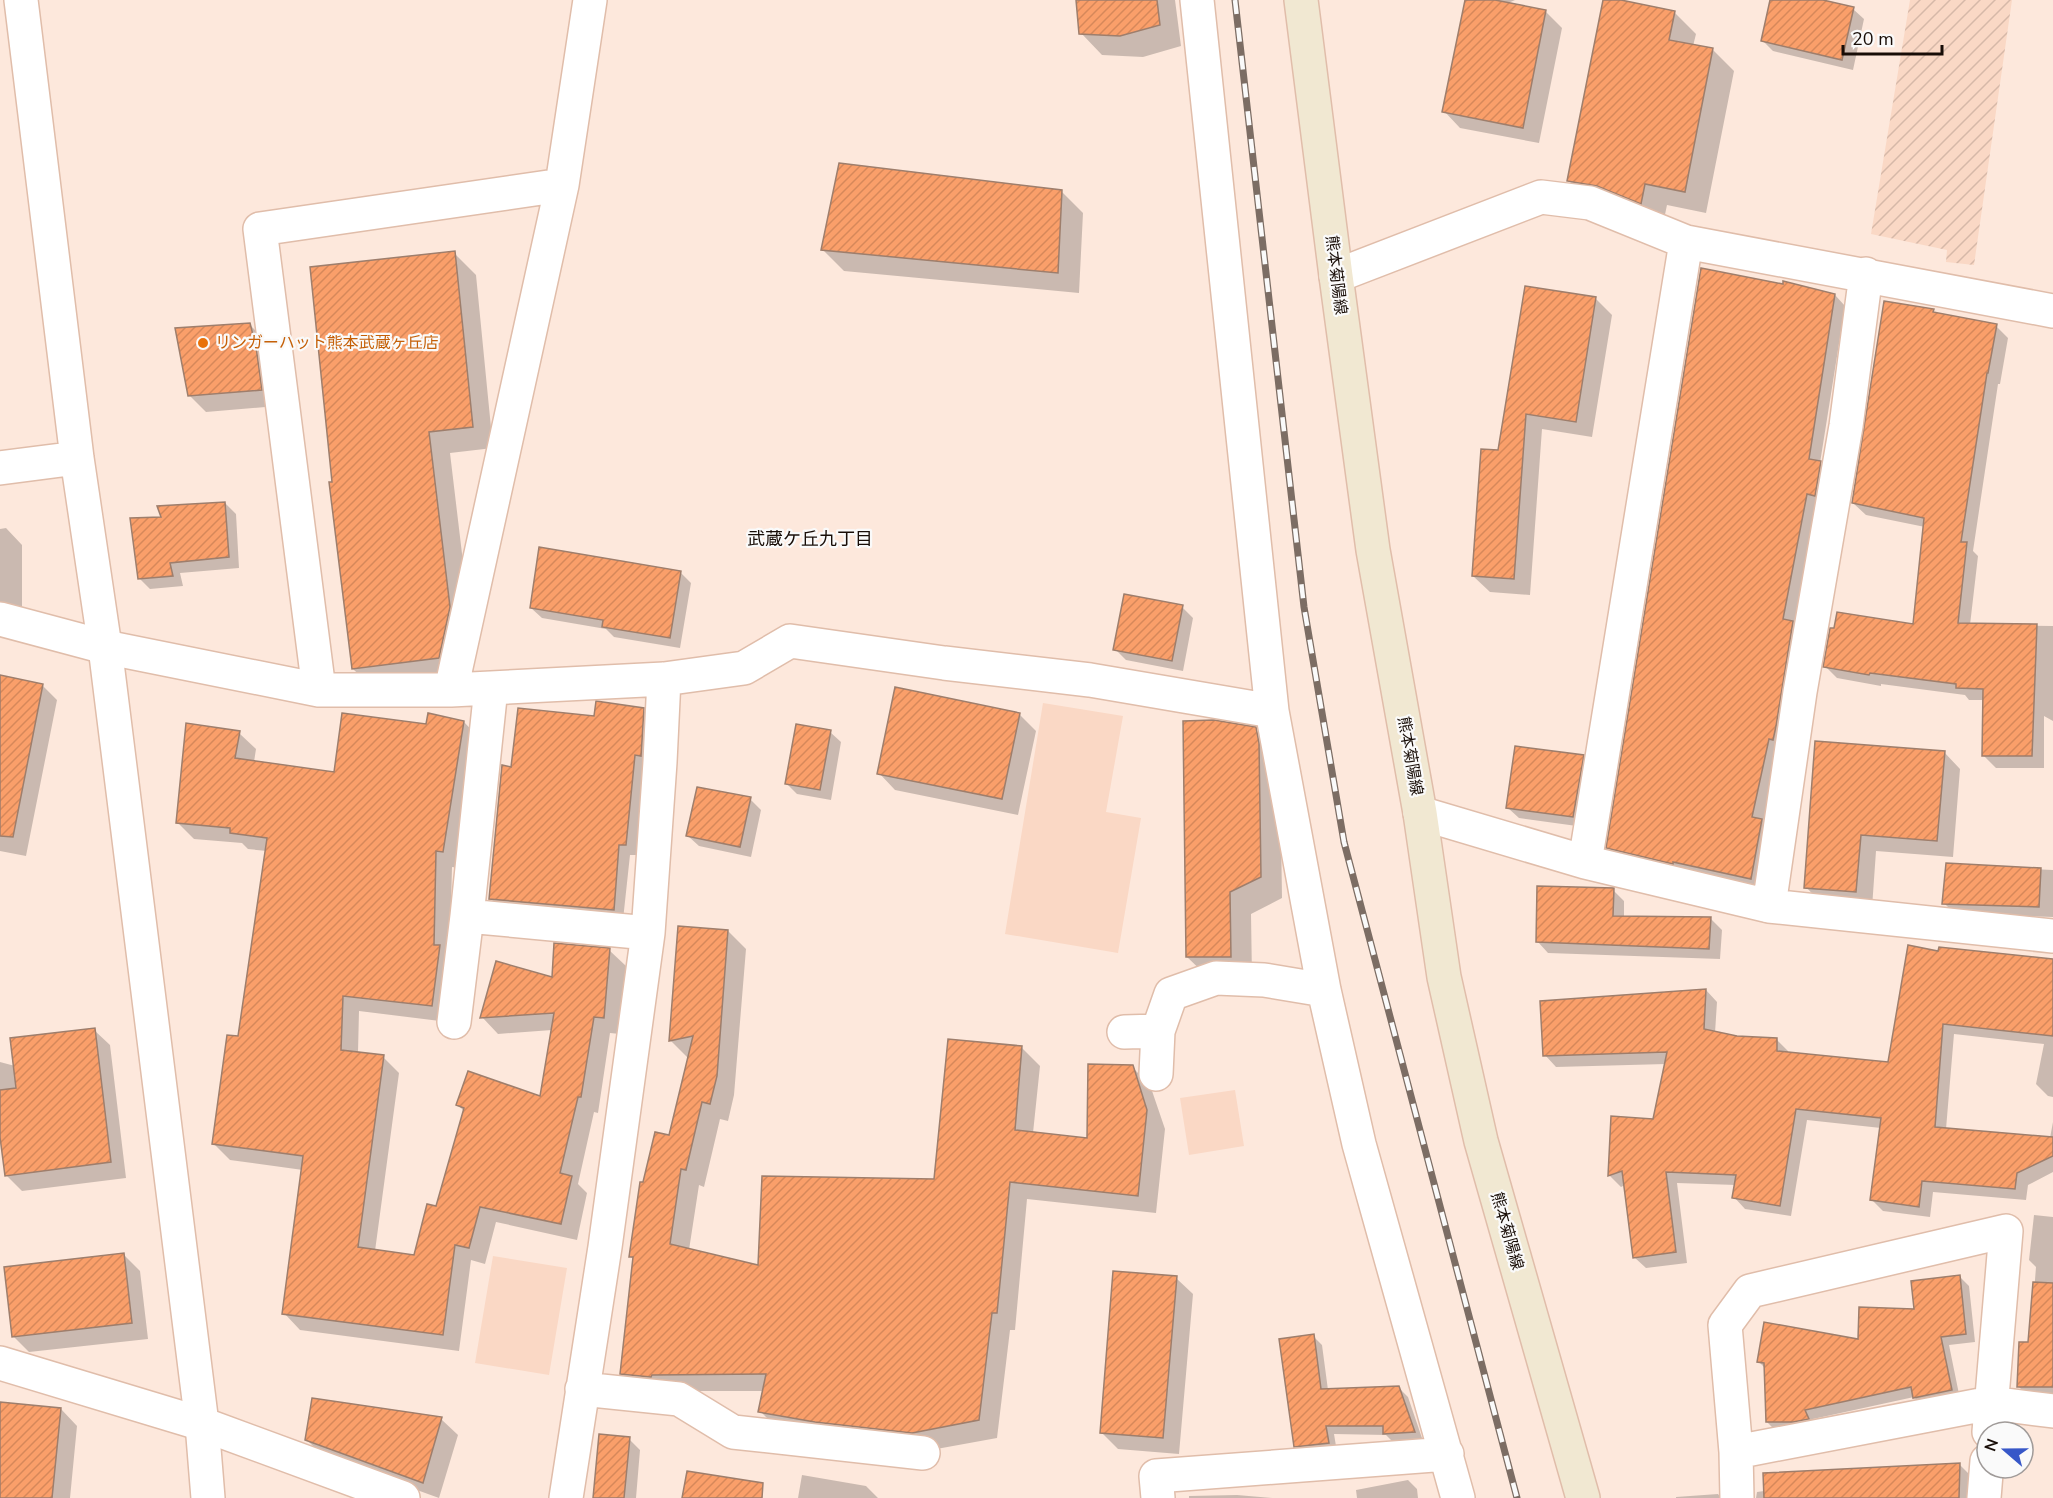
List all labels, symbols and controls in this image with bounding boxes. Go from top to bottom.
scale bar [1843,18,1942,56]
text: 20 m [1852,27,1894,51]
street label: 熊本菊陽線 [1320,234,1352,316]
place label: リンガーハット熊本武蔵ヶ丘店 [215,332,439,354]
marker: リンガーハット熊本武蔵ヶ丘店 [196,336,210,350]
district label: 武蔵ケ丘九丁目 [747,527,873,551]
street label: 熊本菊陽線 [1392,715,1428,797]
street label: 熊本菊陽線 [1485,1190,1529,1272]
north arrow [1975,1420,2035,1480]
text: N [1979,1436,2004,1455]

